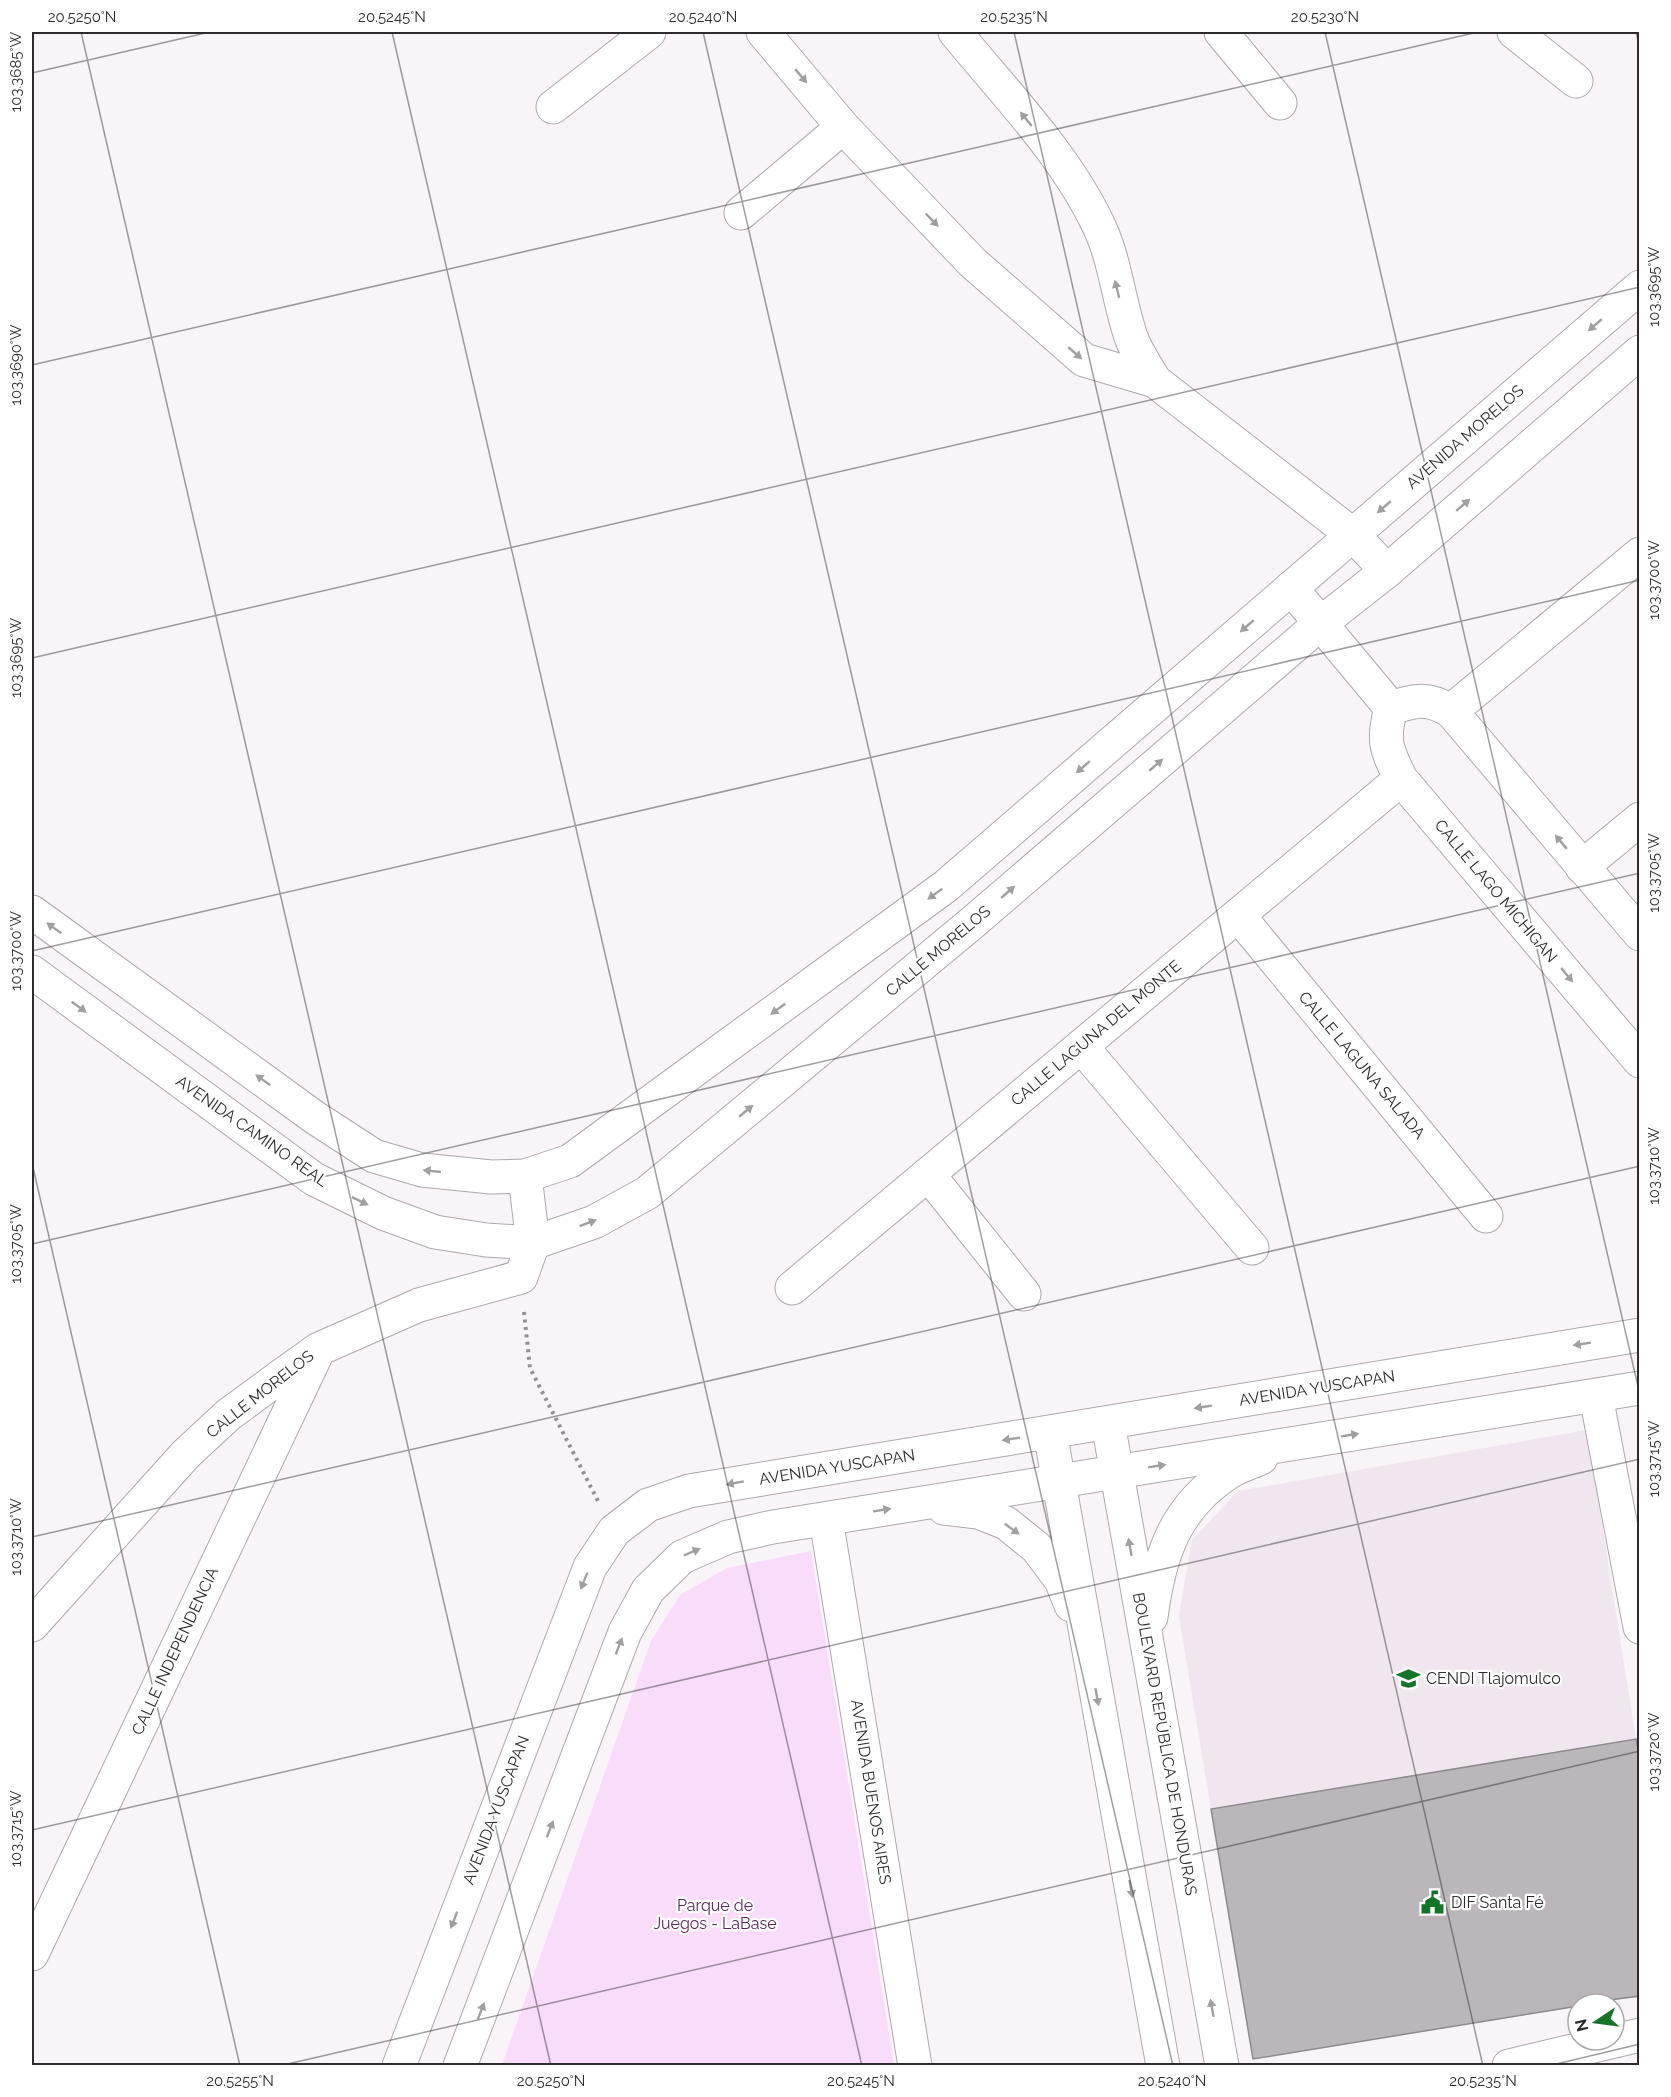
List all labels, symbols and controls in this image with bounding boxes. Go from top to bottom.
text: 20.5250°N [48,8,116,26]
text: 20.5245°N [358,8,426,26]
text: 20.5240°N [669,8,737,26]
text: 20.5235°N [980,8,1048,26]
text: 20.5230°N [1291,8,1359,26]
text: 103.3685°W [7,32,25,112]
one-way arrow [794,68,807,83]
one-way arrow [1020,111,1033,127]
one-way arrow [925,213,939,227]
text: 103.3695°W [1645,247,1663,327]
one-way arrow [1111,279,1121,298]
one-way arrow [1588,318,1603,331]
text: 103.3690°W [7,324,25,405]
one-way arrow [1068,346,1083,359]
street label: AVENIDA MORELOS [1403,381,1528,493]
one-way arrow [1455,499,1470,512]
one-way arrow [1376,501,1392,514]
text: 103.3700°W [1645,540,1663,620]
text: 103.3695°W [7,618,25,698]
one-way arrow [1240,619,1255,632]
one-way arrow [1148,758,1164,771]
one-way arrow [1076,760,1091,773]
street label: CALLE LAGO MICHIGAN [1431,816,1561,966]
text: 103.3705°W [1645,833,1663,913]
one-way arrow [1555,835,1568,850]
one-way arrow [1000,885,1016,898]
one-way arrow [928,888,944,900]
street label: CALLE MORELOS [882,901,994,1000]
text: 103.3700°W [7,911,25,991]
one-way arrow [47,922,63,934]
street label: CALLE LAGUNA DEL MONTE [1007,956,1185,1110]
one-way arrow [1560,967,1573,983]
street label: CALLE LAGUNA SALADA [1295,987,1429,1143]
one-way arrow [70,1001,86,1013]
one-way arrow [770,1003,786,1015]
street label: AVENIDA CAMINO REAL [173,1071,332,1191]
one-way arrow [255,1074,271,1086]
one-way arrow [738,1105,753,1118]
text: 103.3710°W [1645,1127,1663,1205]
one-way arrow [423,1166,442,1176]
one-way arrow [351,1196,368,1206]
text: 103.3705°W [7,1204,25,1284]
one-way arrow [579,1218,597,1228]
one-way arrow [1572,1340,1591,1349]
street label: CALLE MORELOS [203,1346,318,1442]
street label: AVENIDA YUSCAPAN [1238,1366,1396,1410]
one-way arrow [1193,1403,1212,1412]
text: 103.3715°W [1645,1420,1663,1497]
one-way arrow [1340,1430,1359,1439]
one-way arrow [1001,1434,1020,1443]
street label: AVENIDA YUSCAPAN [758,1445,916,1489]
one-way arrow [1148,1461,1167,1470]
one-way arrow [725,1479,744,1488]
text: 103.3710°W [7,1498,25,1576]
one-way arrow [872,1505,891,1514]
one-way arrow [1004,1522,1019,1534]
one-way arrow [1125,1537,1134,1556]
one-way arrow [684,1547,702,1557]
street label: CALLE INDEPENDENCIA [128,1564,222,1738]
one-way arrow [579,1572,588,1590]
street label: BOULEVARD REPÚBLICA DE HONDURAS [1129,1591,1202,1897]
one-way arrow [615,1637,625,1655]
school or university icon: CENDI Tlajomulco [1395,1665,1421,1691]
place label: CENDI Tlajomulco [1426,1669,1561,1688]
one-way arrow [1093,1687,1102,1706]
street label: AVENIDA BUENOS AIRES [847,1698,895,1886]
text: 103.3720°W [1645,1712,1663,1791]
street label: AVENIDA YUSCAPAN [459,1733,533,1887]
text: 103.3715°W [7,1790,25,1867]
one-way arrow [545,1819,555,1837]
one-way arrow [1127,1879,1136,1898]
public building icon: DIF Santa Fé [1420,1889,1446,1915]
place label: DIF Santa Fé [1451,1893,1544,1912]
park label: Parque de Juegos - LaBase [653,1896,777,1933]
one-way arrow [449,1911,459,1929]
north arrow [1566,1992,1626,2052]
one-way arrow [1207,1998,1216,2017]
one-way arrow [477,2002,486,2020]
text: N [1571,2017,1593,2033]
text: 20.5255°N [206,2072,274,2090]
text: 20.5250°N [517,2072,585,2090]
text: 20.5245°N [827,2072,895,2090]
text: 20.5240°N [1138,2072,1206,2090]
text: 20.5235°N [1449,2072,1517,2090]

